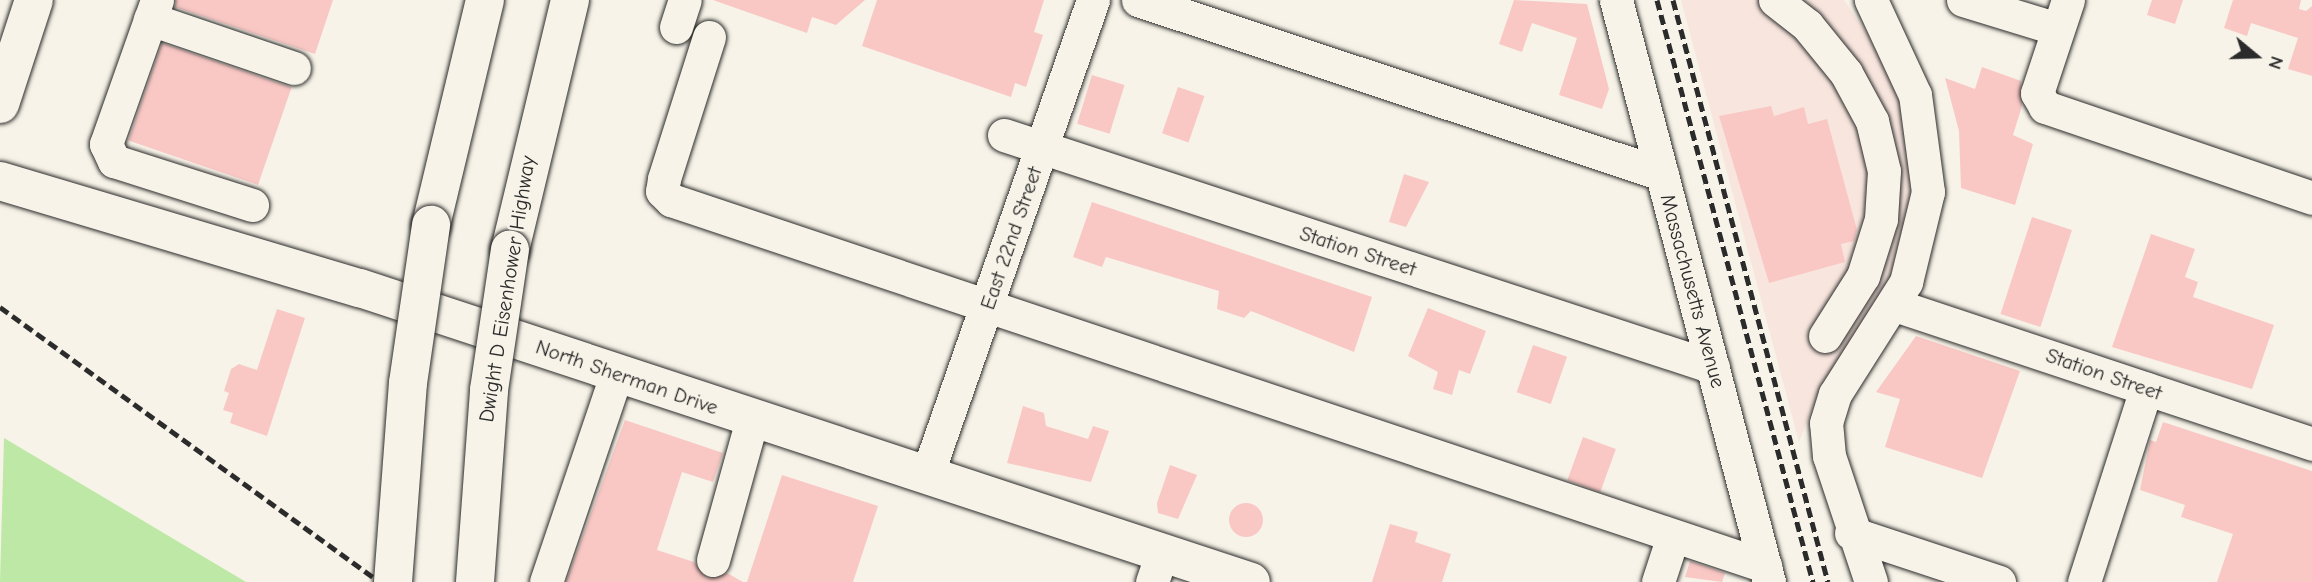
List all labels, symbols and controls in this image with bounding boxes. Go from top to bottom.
north arrow [2221,21,2291,91]
text: N [2263,53,2288,72]
street label: Dwight D Eisenhower Highway [473,154,541,424]
street label: East 22nd Street [975,163,1047,313]
street label: Massachusetts Avenue [1655,191,1731,391]
street label: Station Street [1297,220,1419,282]
street label: North Sherman Drive [532,334,722,420]
street label: Station Street [2043,342,2165,406]

